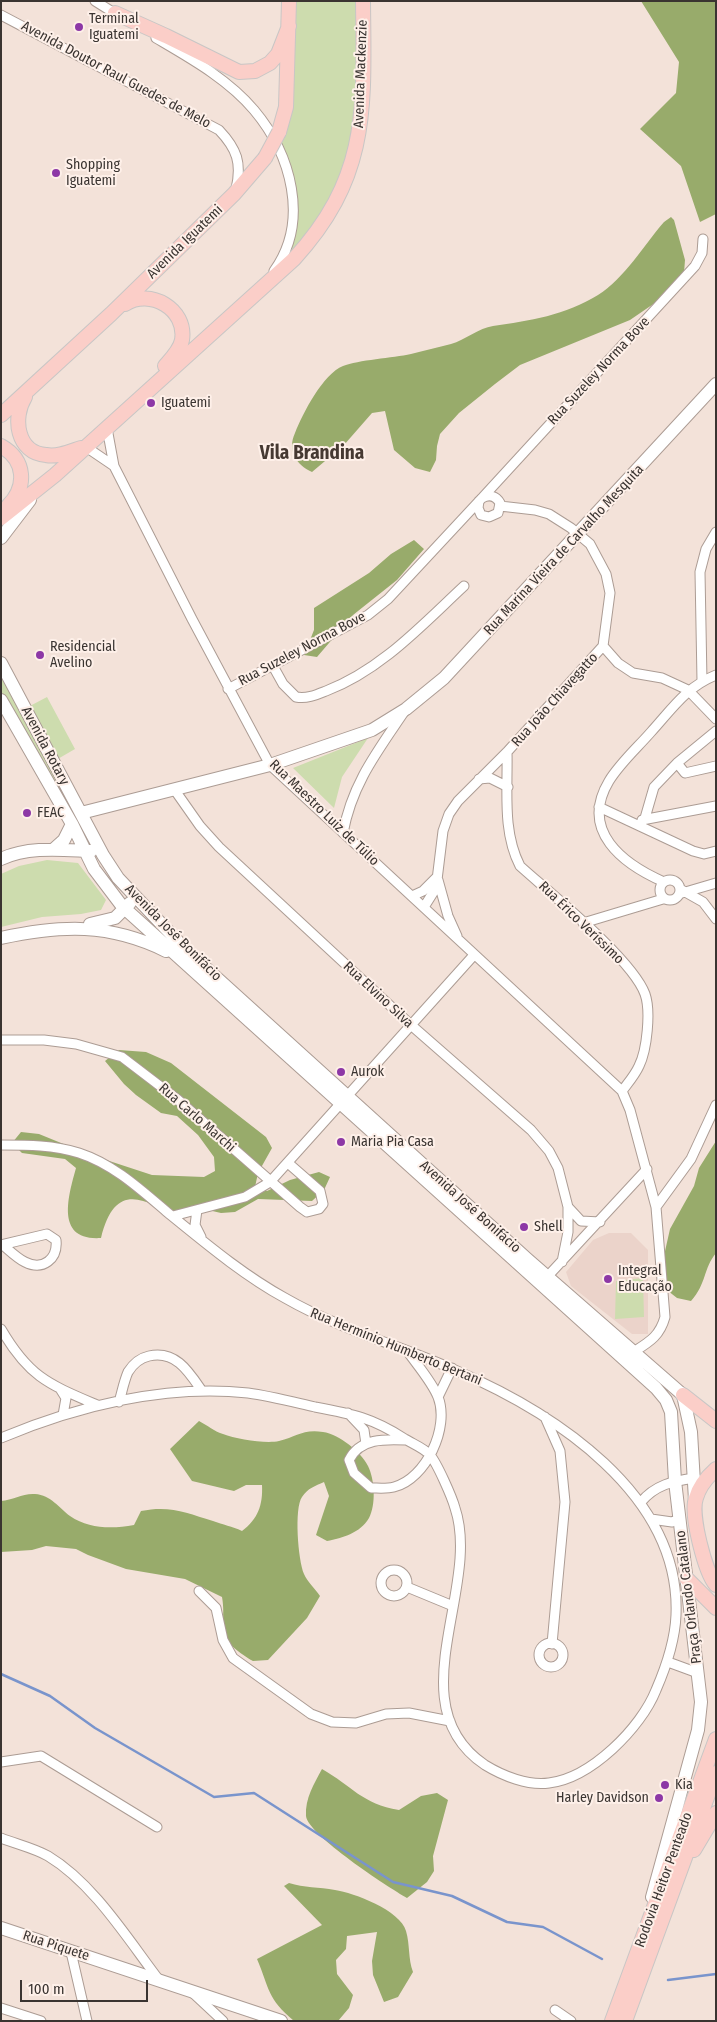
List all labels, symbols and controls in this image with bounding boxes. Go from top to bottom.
place label: Terminal Iguatemi [89,11,139,44]
street label: Avenida Doutor Raul Guedes de Melo [19,18,213,132]
street label: Avenida Mackenzie [351,19,371,129]
marker: Terminal Iguatemi [73,21,85,33]
place label: Shopping Iguatemi [66,157,120,190]
marker: Shopping Iguatemi [50,167,62,179]
street label: Avenida Iguatemi [144,202,226,282]
street label: Rua Suzeley Norma Bove [545,314,653,428]
place label: Iguatemi [161,395,211,411]
marker: Iguatemi [145,397,157,409]
district label: Vila Brandina [260,443,364,465]
street label: Rua Marina Vieira de Carvalho Mesquita [480,461,648,639]
street label: Rua Suzeley Norma Bove [236,608,368,690]
place label: Residencial Avelino [50,639,116,672]
marker: Residencial Avelino [34,649,46,661]
street label: Rua João Chiavegatto [508,650,602,750]
street label: Avenida Rotary [17,704,73,788]
street label: Rua Maestro Luiz de Túlio [266,756,382,870]
place label: FEAC [37,805,64,821]
marker: FEAC [21,807,33,819]
street label: Rua Érico Veríssimo [535,878,627,968]
street label: Avenida José Bonifácio [121,881,225,985]
street label: Rua Elvino Silva [339,958,417,1032]
place label: Aurok [351,1064,384,1080]
marker: Aurok [335,1066,347,1078]
street label: Rua Carlo Marchi [155,1080,239,1156]
place label: Maria Pia Casa [351,1134,434,1150]
marker: Maria Pia Casa [335,1136,347,1148]
street label: Avenida José Bonifácio [416,1157,524,1257]
place label: Shell [534,1219,563,1235]
marker: Shell [518,1221,530,1233]
place label: Integral Educação [618,1263,672,1295]
marker: Integral Educação [602,1273,614,1285]
street label: Rua Hermínio Humberto Bertani [308,1305,484,1389]
street label: Praça Orlando Catalano [672,1529,706,1665]
place label: Kia [675,1777,693,1793]
marker: Kia [659,1779,671,1791]
place label: Harley Davidson [556,1790,649,1806]
marker: Harley Davidson [653,1792,665,1804]
street label: Rodovia Heitor Penteado [632,1810,696,1950]
street label: Rua Piquete [21,1927,91,1965]
scale bar [22,1970,150,2002]
text: 100 m [28,1980,65,1998]

